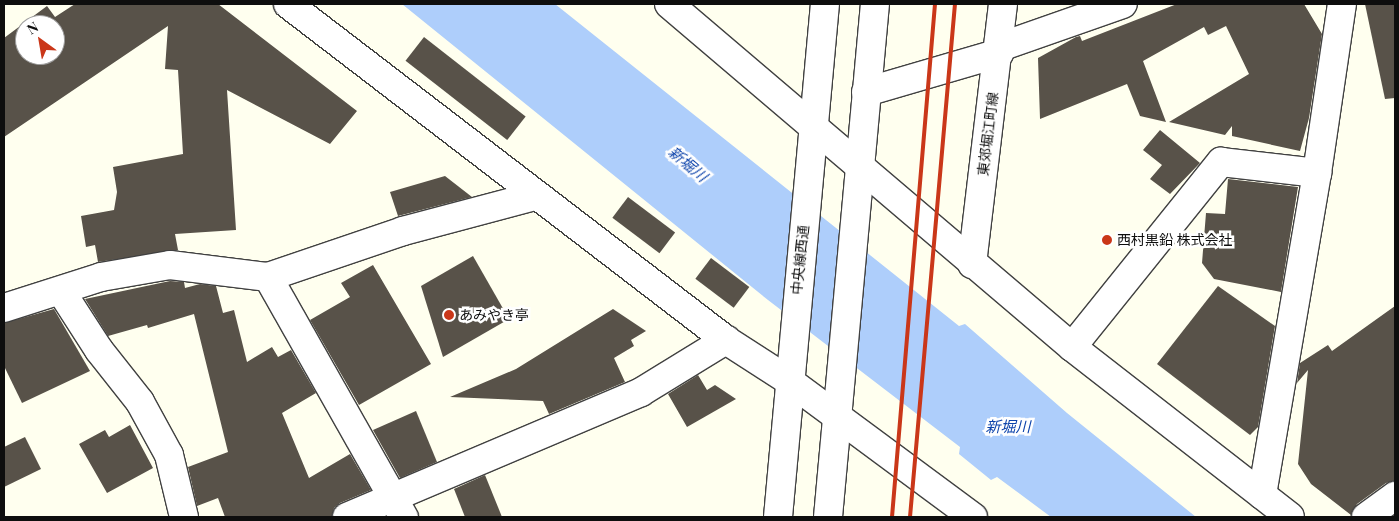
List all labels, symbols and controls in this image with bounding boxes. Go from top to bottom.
north arrow [15,15,65,65]
text: N [23,17,42,38]
street label: 東郊堀江町線 [975,91,1001,177]
water label: 新堀川 [665,143,711,185]
street label: 中央線西通 [788,224,812,296]
place label: 西村黒鉛 株式会社 [1117,232,1232,248]
marker: 西村黒鉛 株式会社 [1101,234,1113,246]
place label: あみやき亭 [459,307,529,323]
marker: あみやき亭 [443,309,455,321]
water label: 新堀川 [986,418,1030,436]

